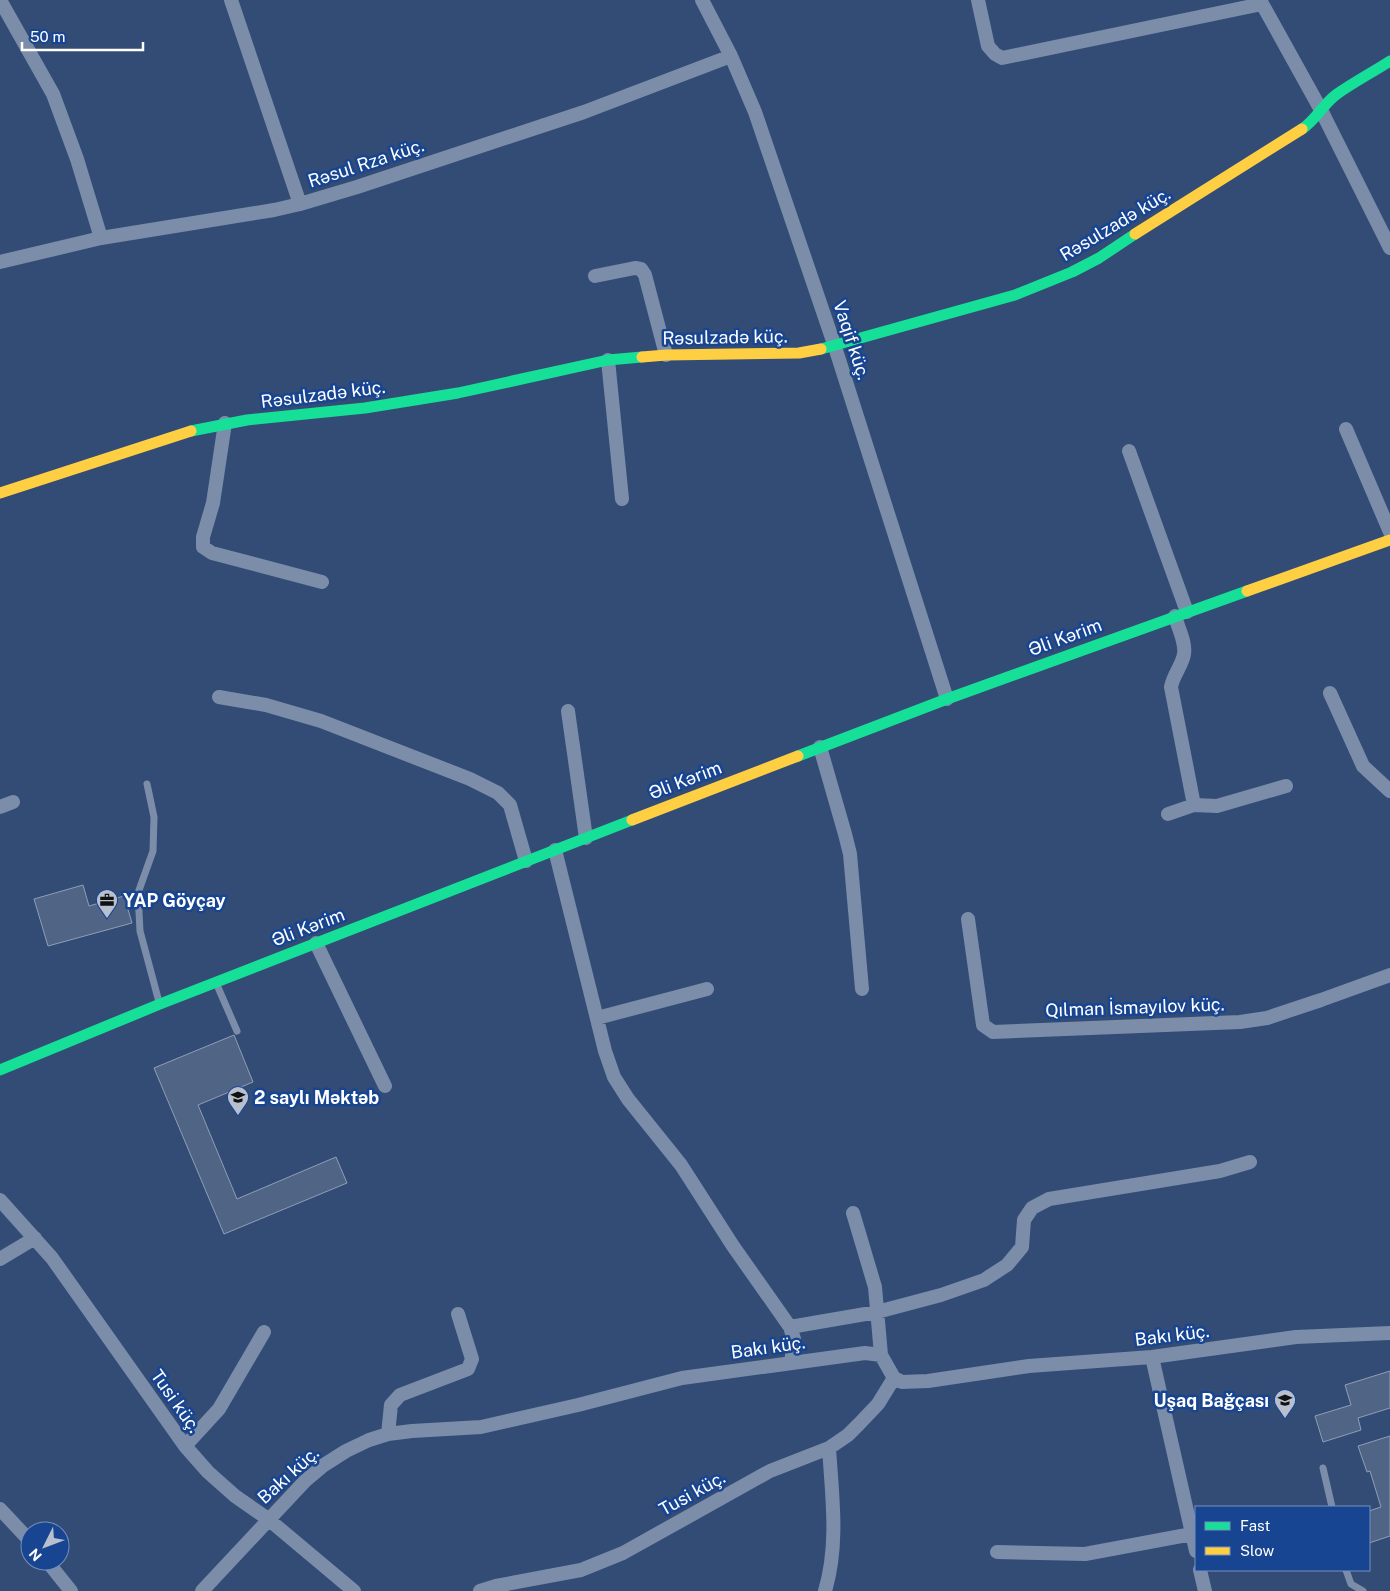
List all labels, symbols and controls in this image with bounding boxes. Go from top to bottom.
scale bar [22,20,144,52]
text: 50 m [30,28,65,45]
street label: Rəsul Rza küç. [305,134,427,192]
street label: Rəsulzadə küç. [1056,183,1174,265]
street label: Vaqif küç. [829,298,875,382]
street label: Rəsulzadə küç. [662,325,788,349]
street label: Rəsulzadə küç. [260,376,386,412]
street label: Əli Kərim [1026,614,1104,660]
street label: Əli Kərim [646,757,724,803]
office icon: YAP Göyçay [95,888,119,919]
place label: YAP Göyçay [123,890,226,911]
street label: Əli Kərim [269,904,347,950]
street label: Qılman İsmayılov küç. [1045,992,1225,1021]
school or university icon: 2 saylı Məktəb [226,1085,250,1116]
place label: 2 saylı Məktəb [254,1087,379,1108]
street label: Bakı küç. [1133,1320,1211,1350]
street label: Bakı küç. [729,1331,807,1363]
street label: Tusi küç. [147,1365,205,1437]
school or university icon: Uşaq Bağçası [1273,1388,1297,1419]
place label: Uşaq Bağçası [1153,1390,1269,1411]
street label: Bakı küç. [253,1442,323,1508]
street label: Tusi küç. [655,1466,729,1520]
legend [1195,1506,1370,1571]
text: Fast [1240,1517,1270,1534]
north arrow [20,1521,70,1571]
text: Slow [1240,1542,1275,1559]
text: N [26,1545,45,1564]

